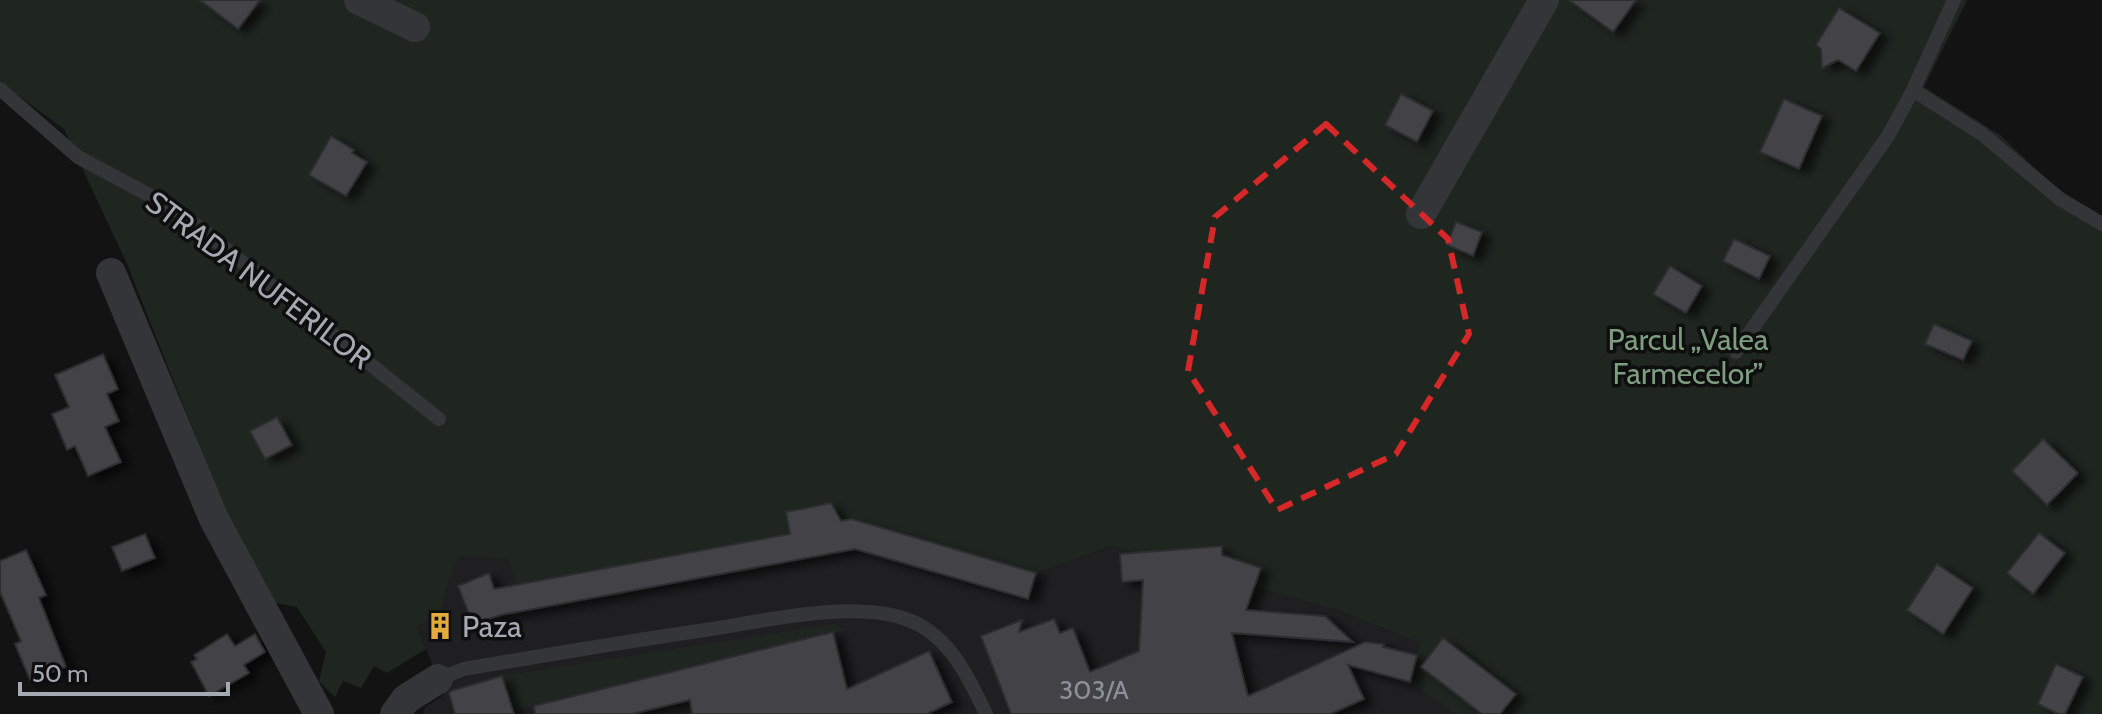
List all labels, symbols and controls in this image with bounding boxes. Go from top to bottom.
street label: STRADA NUFERILOR [139,183,379,377]
park label: Parcul „Valea Farmecelor” [1608,321,1769,392]
place label: Paza [462,608,522,645]
building icon: Paza [425,611,455,641]
scale bar [20,646,228,696]
text: 50 m [32,659,88,688]
house number: 303/A [1059,674,1129,706]

